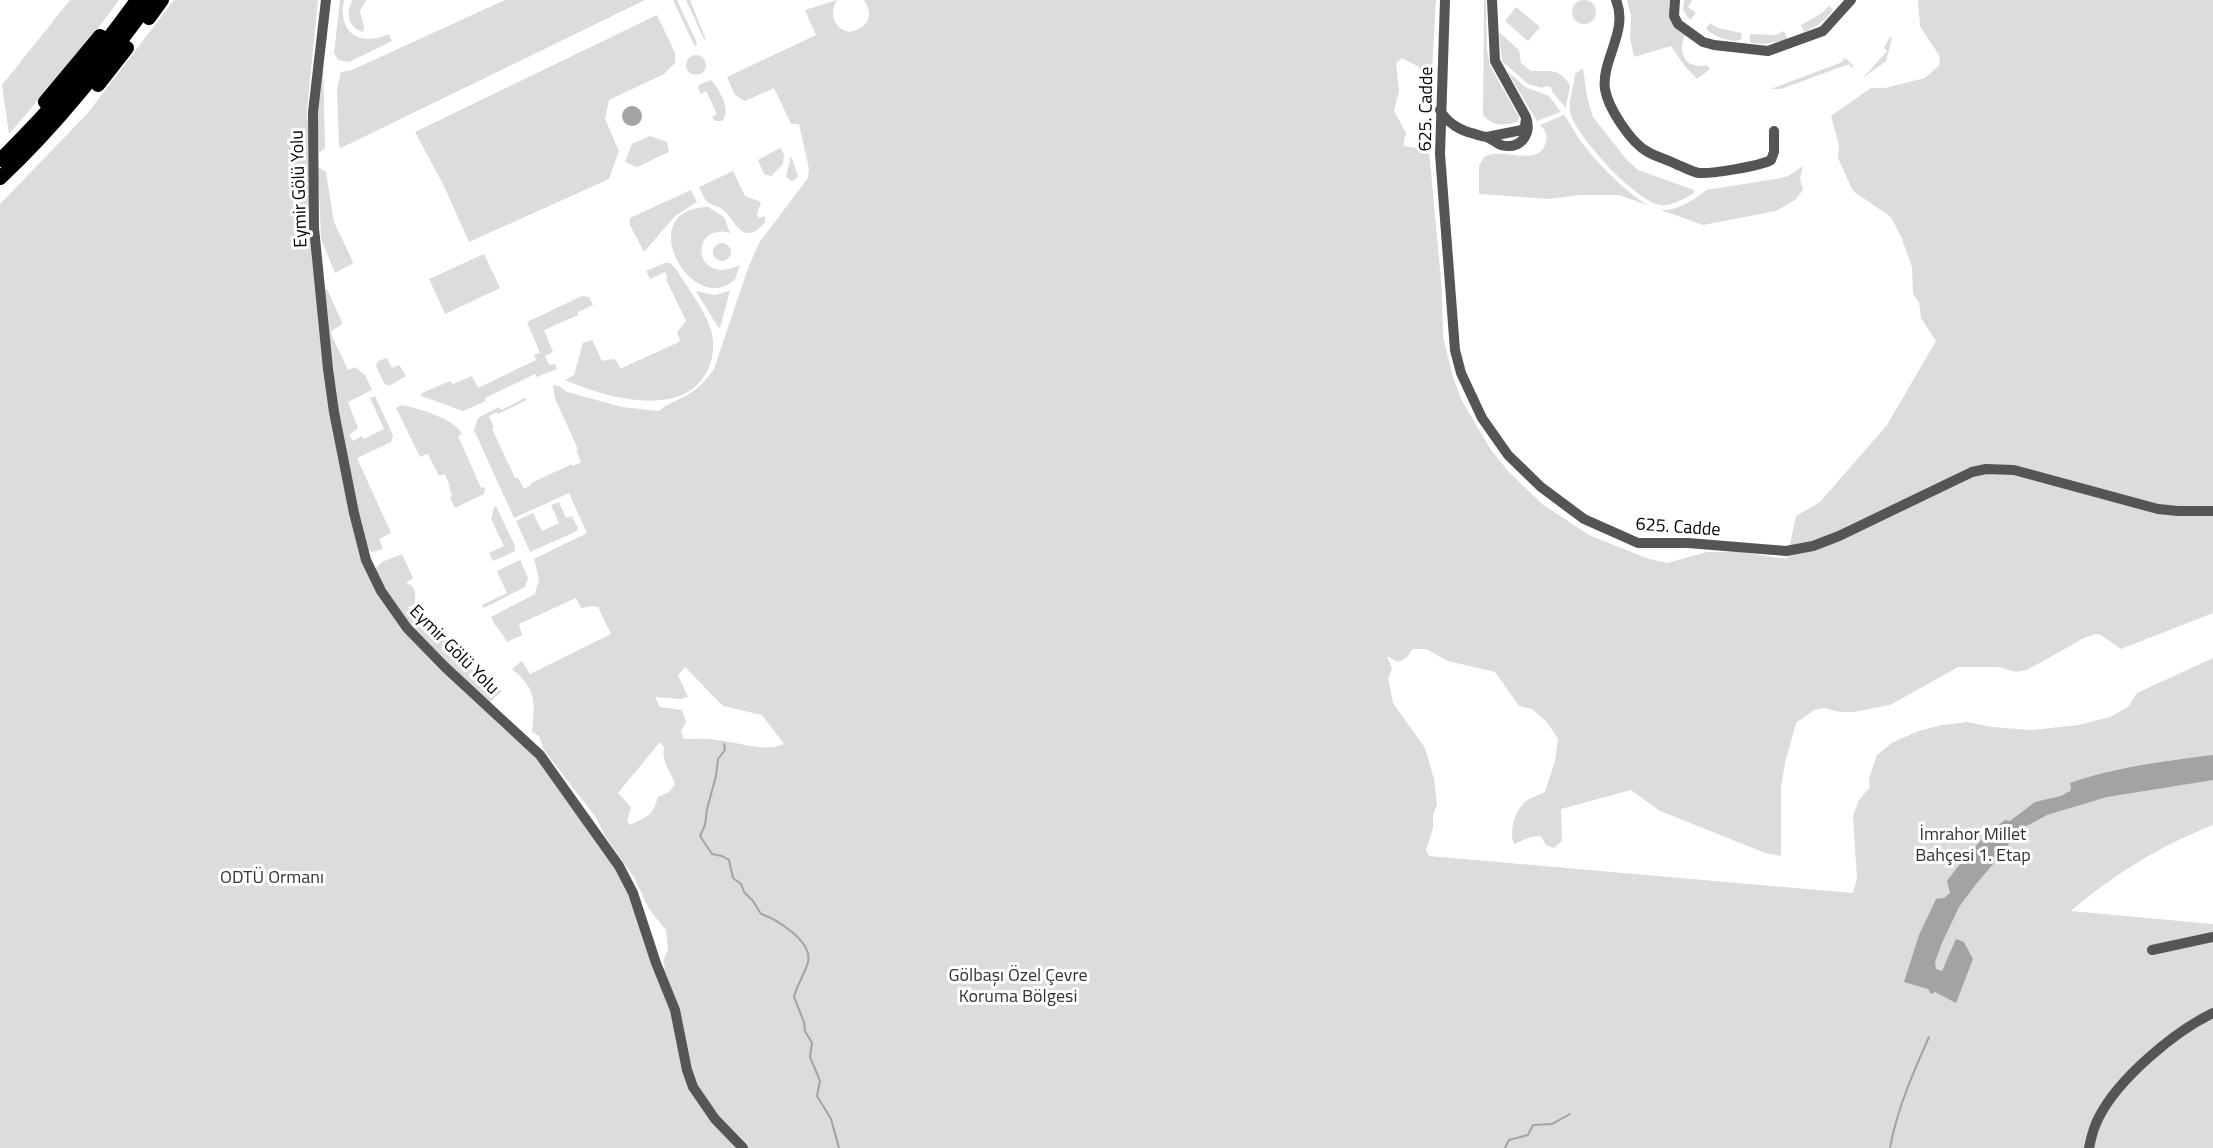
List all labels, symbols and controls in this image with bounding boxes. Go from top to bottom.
street label: 625. Cadde [1411,66,1439,152]
street label: Eymir Gölü Yolu [282,130,314,248]
street label: 625. Cadde [1635,510,1721,542]
street label: Eymir Gölü Yolu [404,598,506,700]
park label: İmrahor Millet Bahçesi 1. Etap [1915,820,2031,868]
park label: ODTÜ Ormanı [220,863,324,890]
park label: Gölbaşı Özel Çevre Koruma Bölgesi [948,961,1088,1009]

